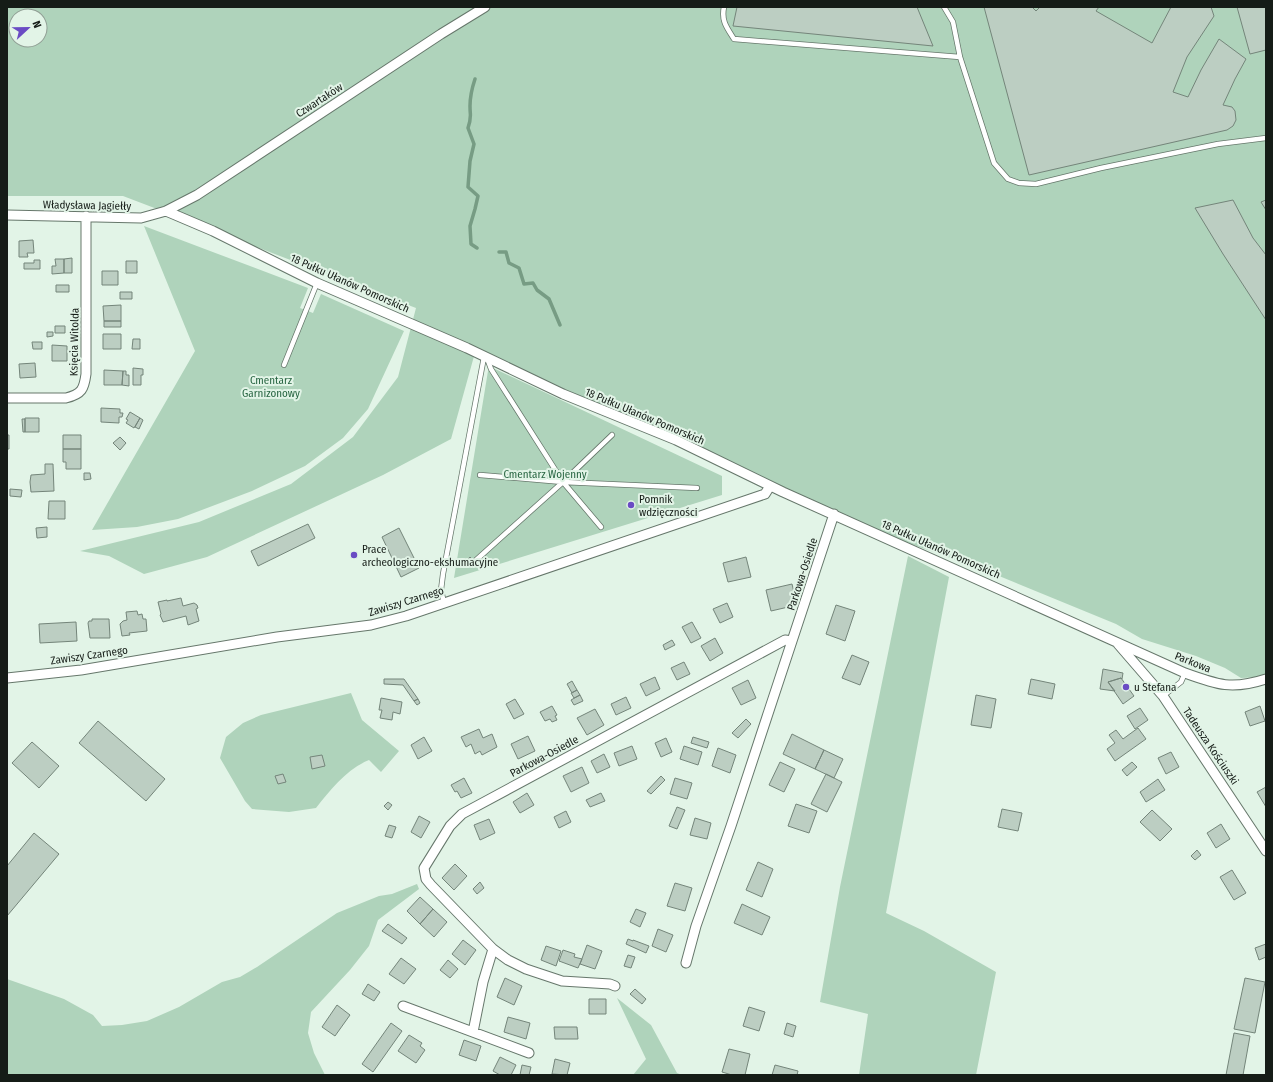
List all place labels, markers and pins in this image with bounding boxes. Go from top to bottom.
place label: Pomnik wdzięczności [639,493,698,519]
marker: Pomnik wdzięczności [626,500,636,510]
place label: Prace archeologiczno-ekshumacyjne [362,543,498,569]
marker: Prace archeologiczno-ekshumacyjne [349,550,359,560]
place label: u Stefana [1134,681,1176,694]
marker: u Stefana [1121,682,1131,692]

